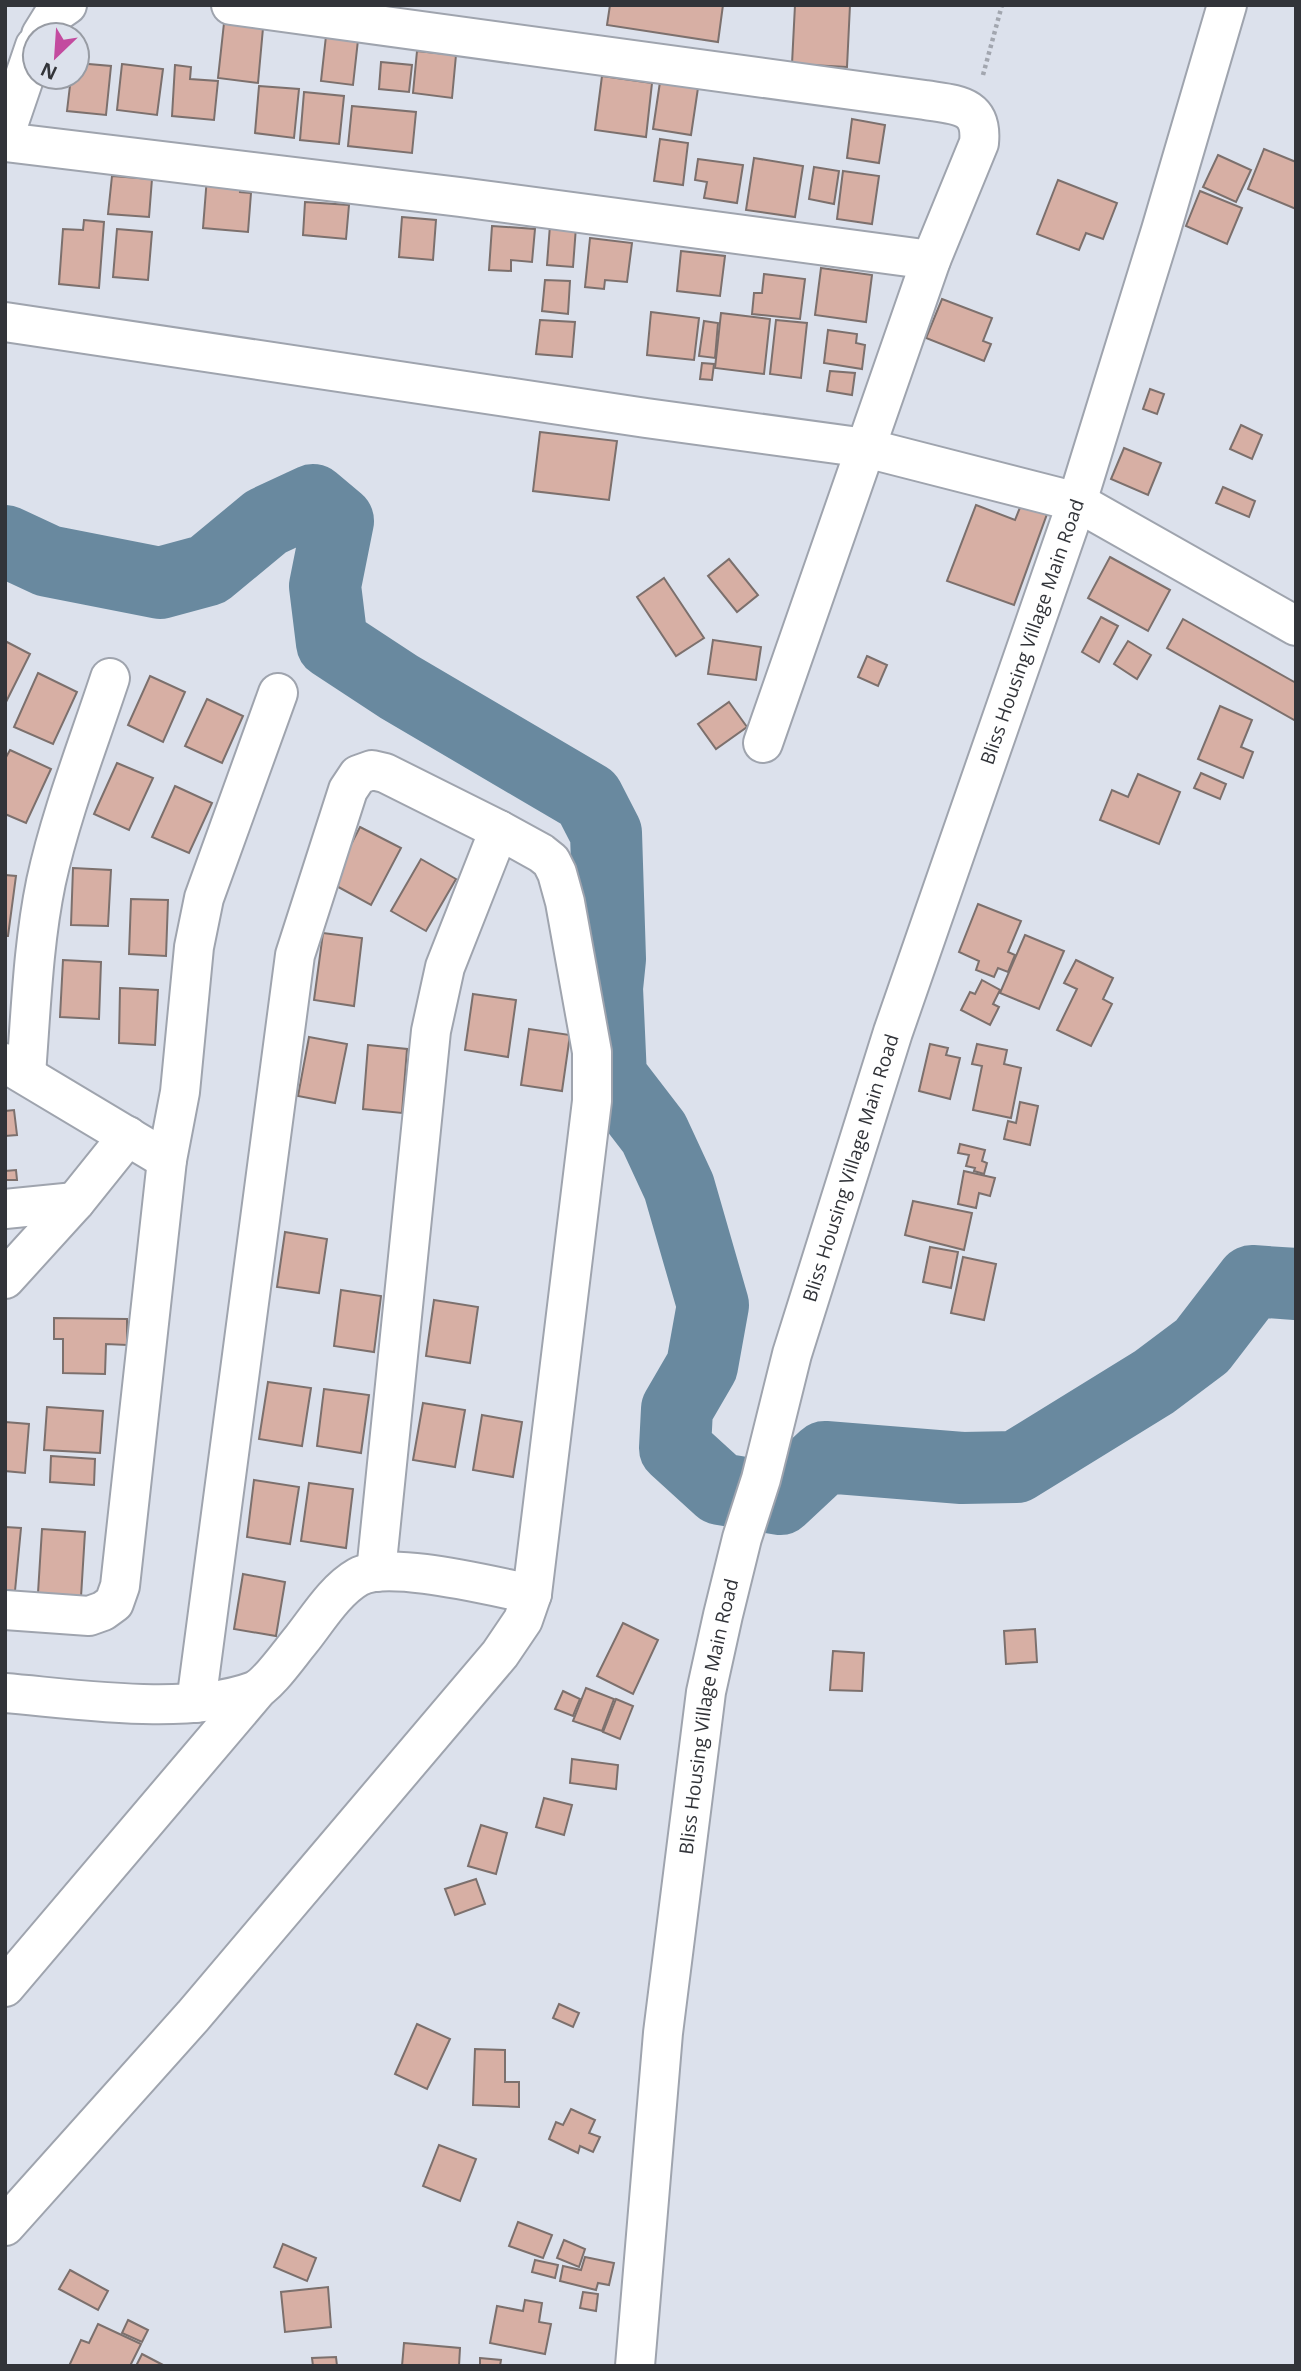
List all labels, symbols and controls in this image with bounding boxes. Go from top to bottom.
north arrow [21,21,91,91]
text: N [36,56,61,86]
street label: Bliss Housing Village Main Road [974,495,1090,768]
street label: Bliss Housing Village Main Road [796,1031,905,1305]
street label: Bliss Housing Village Main Road [673,1576,744,1856]

